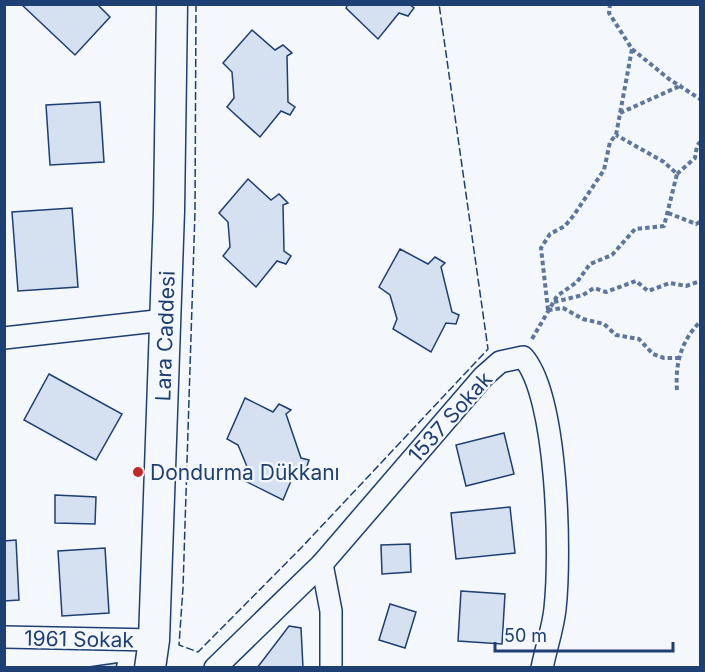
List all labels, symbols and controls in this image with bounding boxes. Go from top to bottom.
street label: Lara Caddesi [150,270,180,402]
street label: 1537 Sokak [403,366,497,467]
place label: Dondurma Dükkanı [150,460,340,485]
marker: Dondurma Dükkanı [131,465,145,479]
scale bar [495,615,674,653]
text: 50 m [504,625,547,646]
street label: 1961 Sokak [24,626,135,652]

